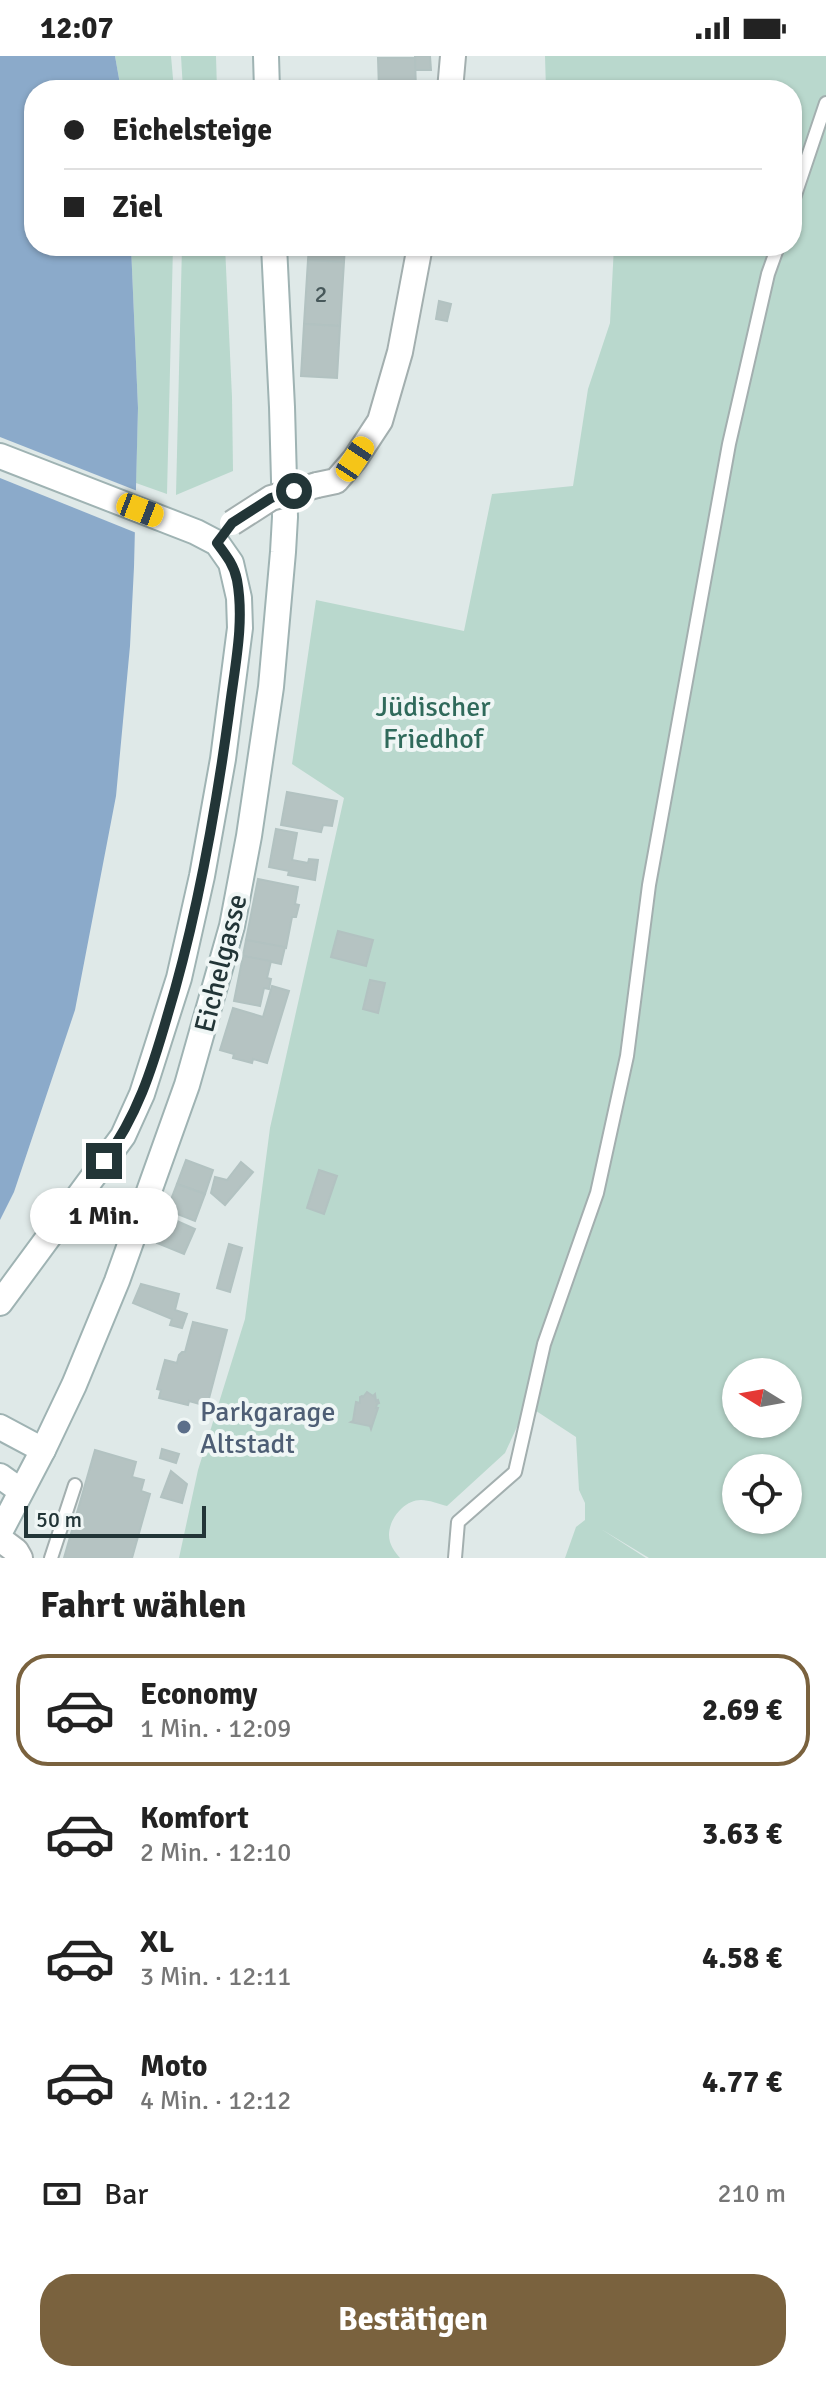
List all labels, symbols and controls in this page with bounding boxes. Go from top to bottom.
text: 12:07 [40,10,114,47]
text: Eichelsteige [112,112,272,149]
text: Ziel [112,189,163,226]
house number: 2 [315,279,327,309]
car [332,432,378,486]
route start [276,473,312,509]
car [113,490,167,530]
park label: Jüdischer Friedhof [375,690,491,756]
street label: Eichelgasse [187,891,255,1036]
route end [86,1143,122,1179]
callout: 1 Min. [30,1189,178,1245]
text: 1 Min. [69,1200,139,1232]
north arrow [722,1358,802,1438]
map controls [722,1358,802,1534]
place label: Parkgarage Altstadt [200,1395,335,1461]
marker: Parkgarage Altstadt [175,1418,193,1436]
button: locate [722,1454,802,1534]
scale bar [24,1502,206,1538]
text: 50 m [36,1506,82,1533]
text: Fahrt wählen [40,1583,246,1628]
icon: car [44,1674,116,1746]
text: Economy [140,1676,257,1713]
text: 2.69 € [702,1692,782,1729]
text: 1 Min. · 12:09 [140,1713,291,1745]
icon: car [44,1798,116,1870]
text: Komfort [140,1800,249,1837]
text: 3.63 € [702,1816,782,1853]
text: 2 Min. · 12:10 [140,1837,291,1869]
icon: car [44,1922,116,1994]
text: XL [140,1924,174,1961]
text: 4.58 € [702,1940,782,1977]
text: 3 Min. · 12:11 [140,1961,291,1993]
icon: car [44,2046,116,2118]
text: Moto [140,2048,207,2085]
text: 4.77 € [702,2064,782,2101]
text: 4 Min. · 12:12 [140,2085,291,2117]
icon: cash [40,2172,84,2216]
text: Bar [104,2176,148,2213]
text: 210 m [717,2178,786,2210]
button: Bestätigen [40,2274,786,2366]

